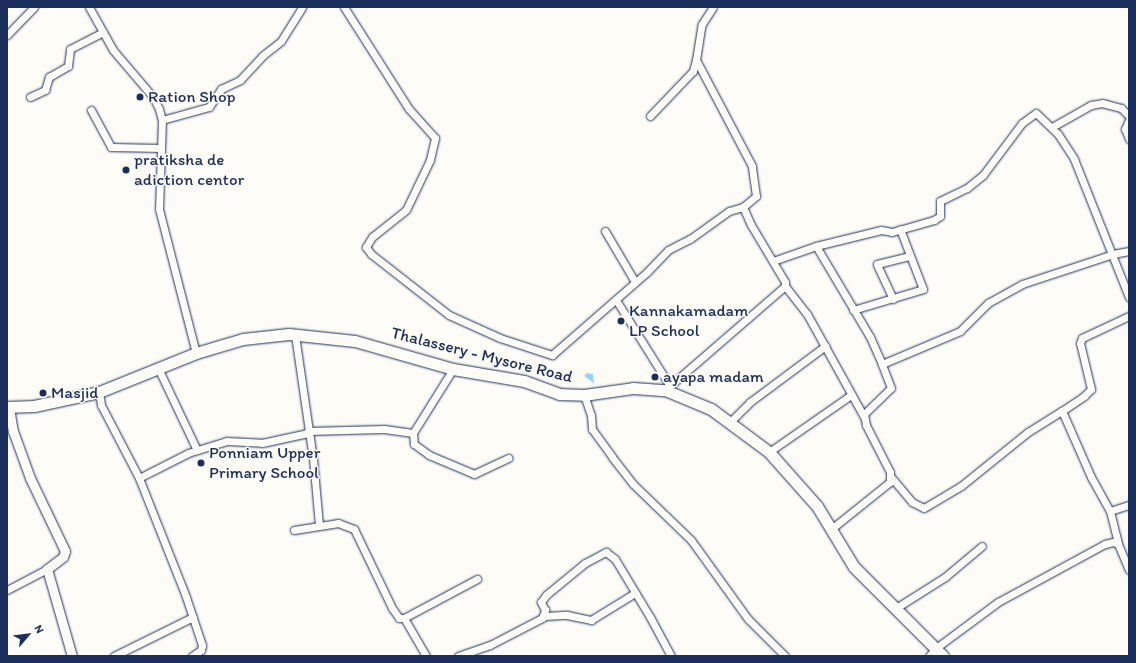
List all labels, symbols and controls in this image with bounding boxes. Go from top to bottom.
place label: Ration Shop [148,87,235,107]
marker: Ration Shop [135,92,145,102]
place label: pratiksha de adiction centor [134,150,244,190]
marker: pratiksha de adiction centor [121,165,131,175]
place label: Kannakamadam LP School [629,301,748,341]
marker: Kannakamadam LP School [616,316,626,326]
street label: Thalassery - Mysore Road [389,323,575,387]
place label: ayapa madam [663,367,764,387]
marker: ayapa madam [650,372,660,382]
place label: Masjid [51,383,99,403]
marker: Masjid [38,388,48,398]
place label: Ponniam Upper Primary School [209,443,320,483]
marker: Ponniam Upper Primary School [196,458,206,468]
north arrow [8,615,48,655]
text: N [32,623,47,635]

